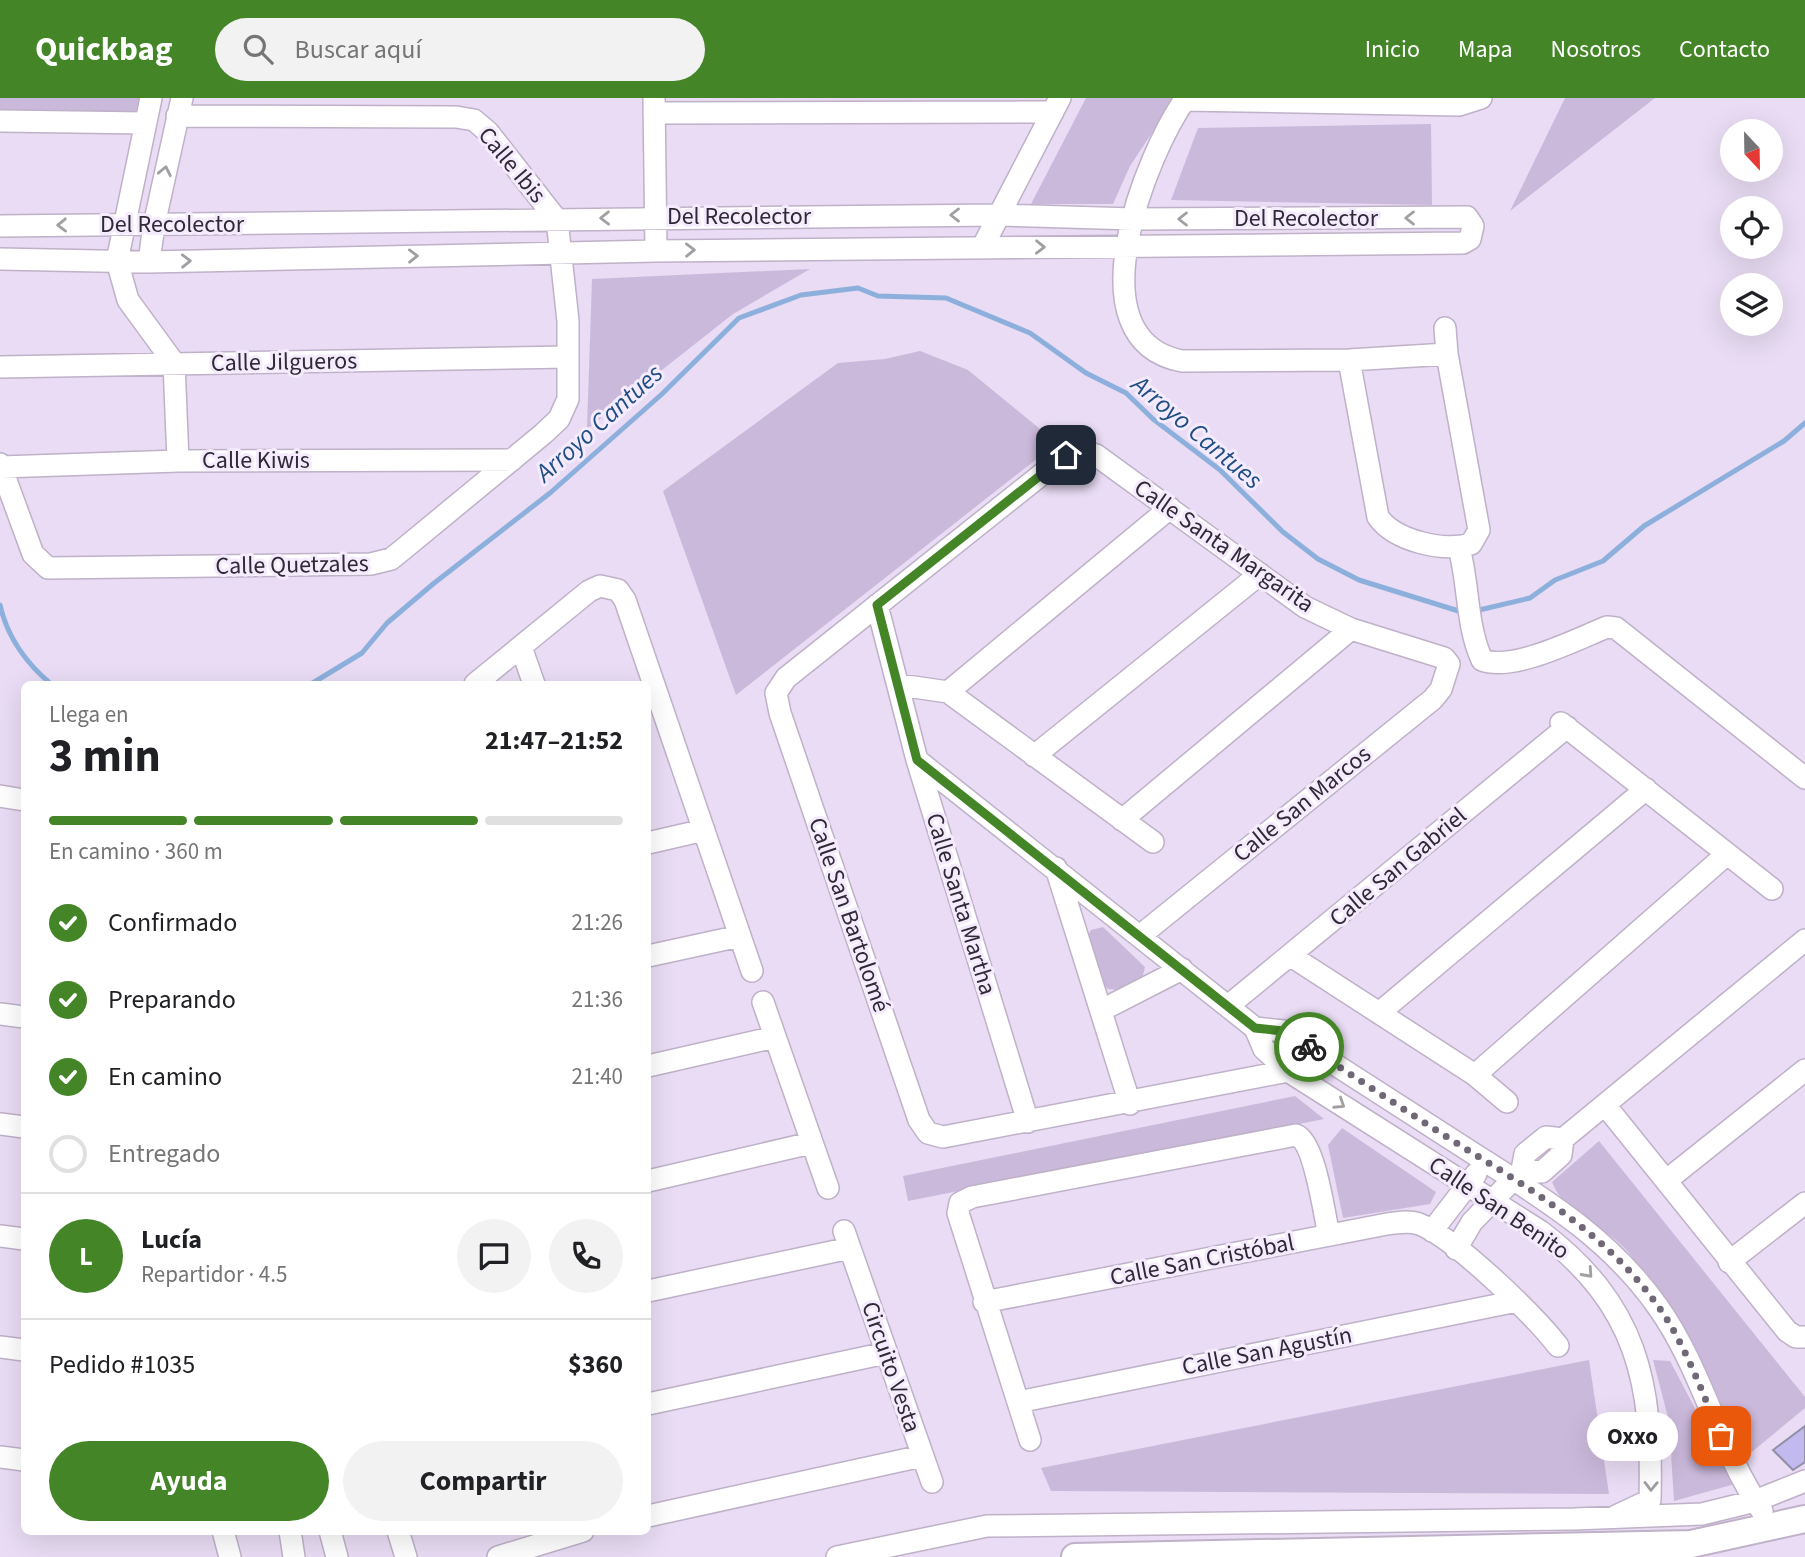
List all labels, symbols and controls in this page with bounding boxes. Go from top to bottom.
search box [215,18,705,81]
text: Quickbag [35,26,173,73]
icon: search [239,30,277,68]
text: Buscar aquí [295,31,422,68]
text: Inicio [1365,32,1420,67]
text: Mapa [1458,32,1513,67]
text: Nosotros [1551,32,1641,67]
text: Contacto [1679,32,1770,67]
street label: Calle Ibis [470,119,554,211]
north arrow [1720,119,1783,182]
map controls [1720,119,1783,336]
one-way arrow [157,165,172,177]
button: locate [1720,196,1783,259]
street label: Del Recolector [667,199,812,234]
street label: Del Recolector [1234,201,1379,236]
street label: Del Recolector [100,207,245,242]
one-way arrow [950,207,960,223]
one-way arrow [1404,210,1415,225]
one-way arrow [600,211,611,226]
one-way arrow [1177,211,1187,227]
one-way arrow [56,217,67,233]
one-way arrow [1035,239,1045,255]
one-way arrow [685,242,695,258]
one-way arrow [408,248,419,264]
one-way arrow [180,254,191,269]
button: layers [1720,273,1783,336]
street label: Calle Jilgueros [210,343,358,381]
water label: Arroyo Cantues [525,356,671,492]
water label: Arroyo Cantues [1122,365,1270,498]
pin [1036,425,1096,485]
icon: home [1047,436,1085,474]
street label: Calle Kiwis [202,443,310,478]
street label: Calle Santa Margarita [1127,471,1321,621]
street label: Calle Quetzales [215,546,369,584]
text: Llega en [49,698,129,731]
text: 21:47–21:52 [485,722,623,759]
text: 3 min [49,724,161,789]
street label: Calle San Marcos [1225,737,1379,871]
street label: Calle San Gabriel [1322,799,1474,935]
street label: Calle Santa Martha [917,809,1005,999]
street label: Calle San Bartolomé [799,813,899,1017]
text: En camino · 360 m [49,835,223,868]
icon: check [49,904,87,942]
text: Confirmado [108,904,237,941]
text: 21:26 [572,906,623,939]
icon: check [49,981,87,1019]
text: Preparando [108,981,236,1018]
text: 21:36 [572,983,623,1016]
courier [1274,1012,1344,1082]
icon: bike [1290,1028,1328,1066]
icon: check [49,1058,87,1096]
text: En camino [108,1058,222,1095]
text: 21:40 [572,1060,623,1093]
one-way arrow [1332,1096,1345,1108]
text: Entregado [108,1135,220,1172]
street label: Calle San Benito [1421,1148,1577,1268]
button: chat [457,1219,531,1293]
button: phone [549,1219,623,1293]
text: Lucía [141,1221,202,1258]
street label: Calle San Cristóbal [1107,1225,1297,1295]
text: L [79,1238,93,1275]
text: Repartidor · 4.5 [141,1258,287,1291]
one-way arrow [1580,1265,1592,1278]
street label: Circuito Vesta [852,1297,930,1437]
street label: Calle San Agustín [1179,1317,1355,1385]
text: Pedido #1035 [49,1346,195,1383]
text: $360 [568,1346,623,1383]
pin [1691,1406,1751,1466]
callout: Oxxo [1588,1412,1679,1460]
icon: bag [1702,1417,1740,1455]
text: Oxxo [1607,1420,1658,1453]
button: Ayuda [49,1441,329,1521]
button: Compartir [343,1441,623,1521]
one-way arrow [1643,1480,1658,1491]

